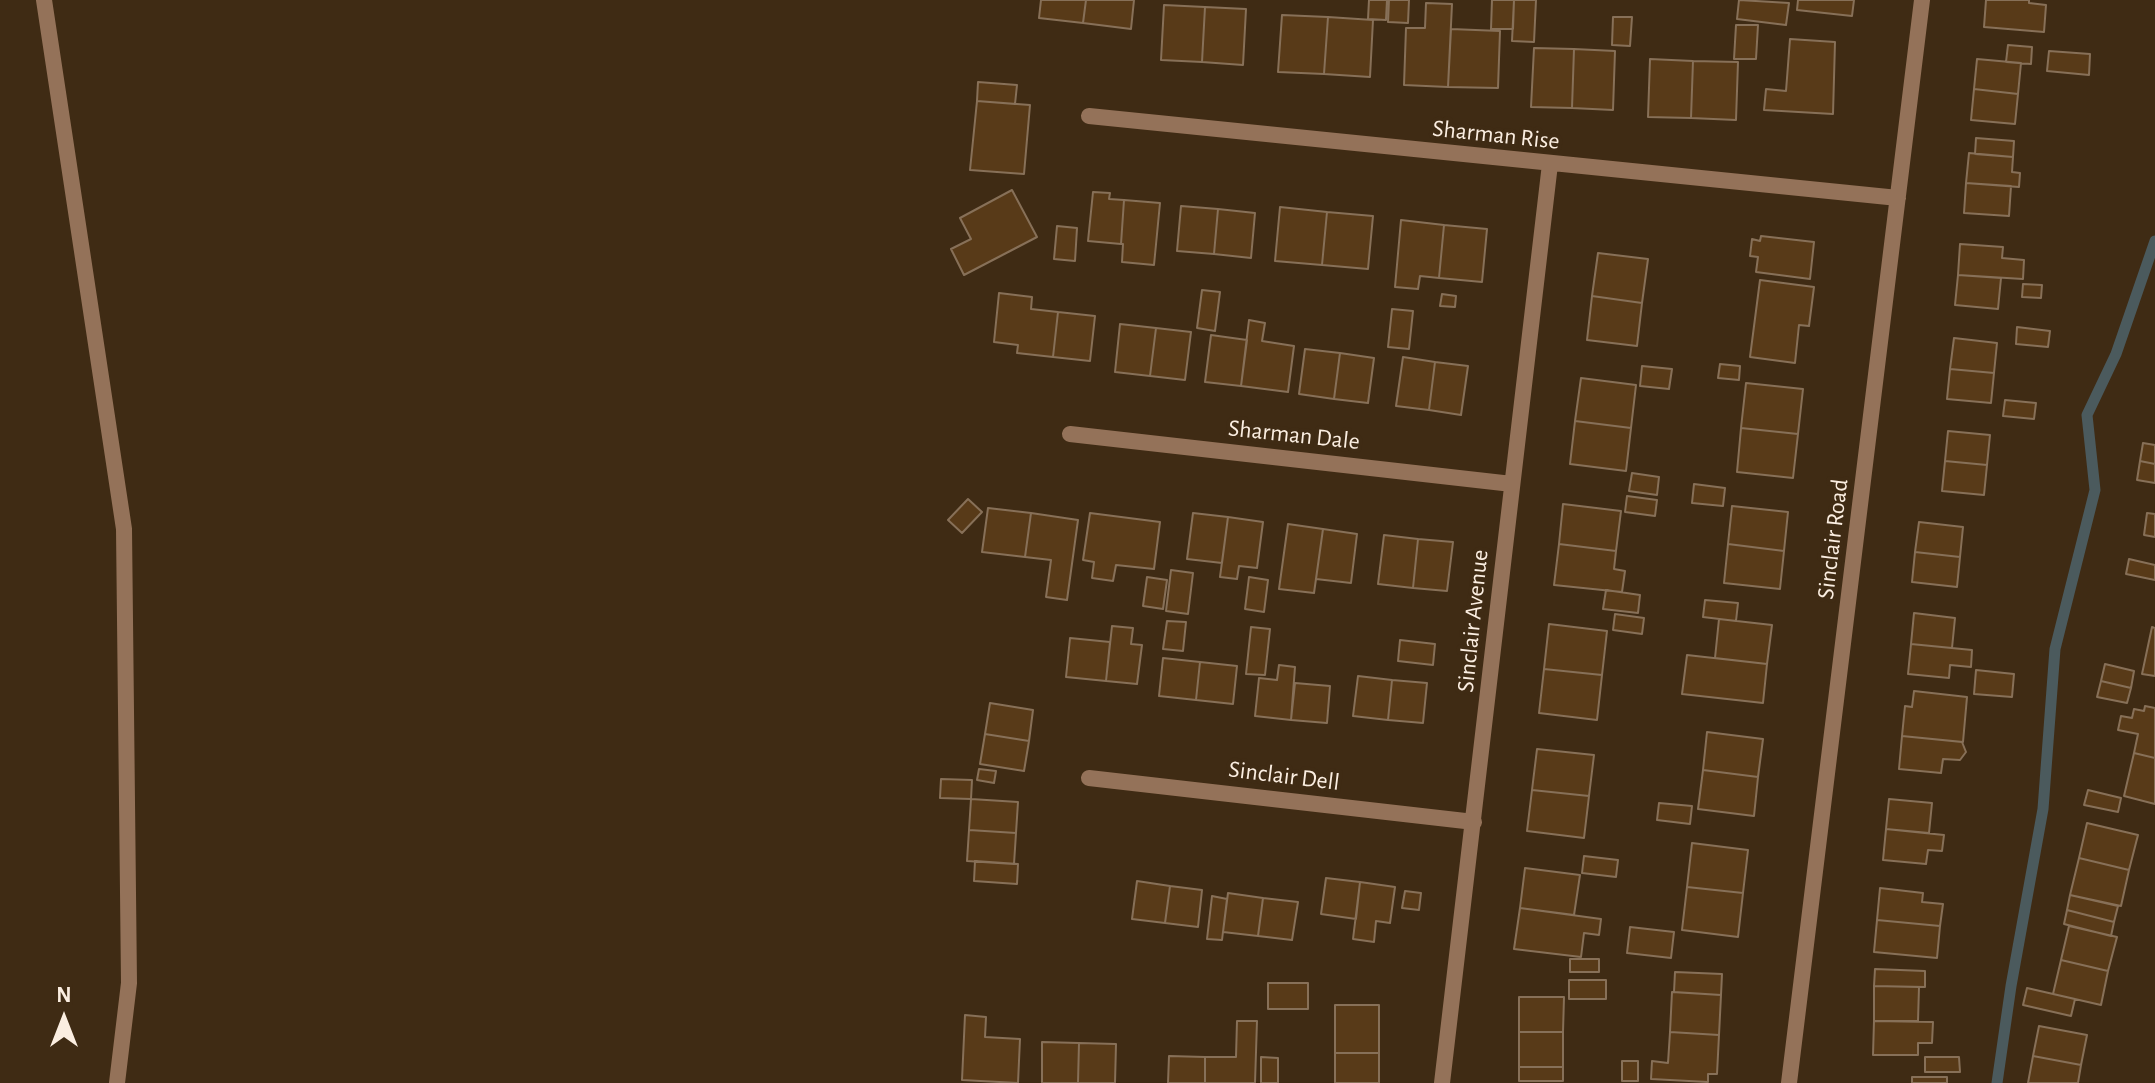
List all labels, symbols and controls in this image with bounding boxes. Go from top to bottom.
street label: Sharman Rise [1431,114,1561,156]
street label: Sharman Dale [1227,414,1361,456]
street label: Sinclair Road [1811,477,1855,601]
street label: Sinclair Avenue [1451,548,1495,694]
street label: Sinclair Dell [1227,755,1341,797]
north arrow [24,979,104,1059]
text: N [56,984,72,1006]

